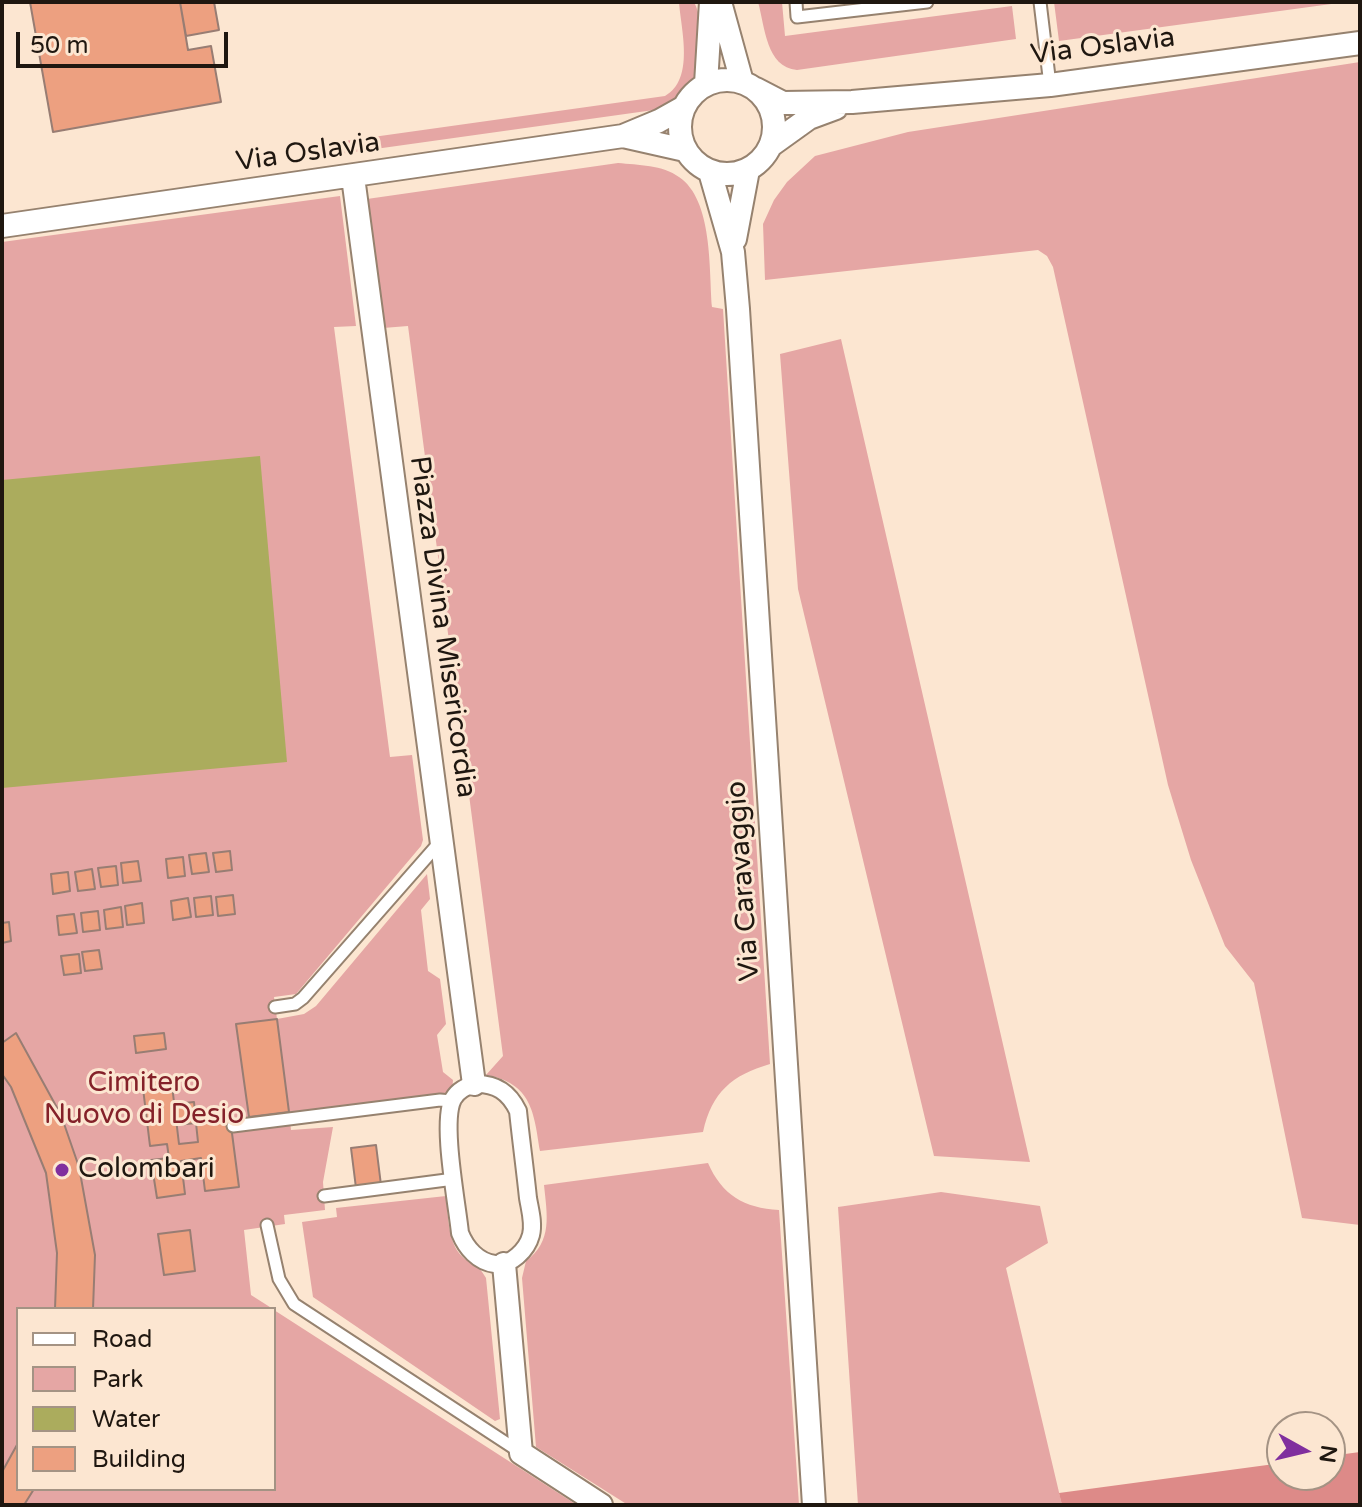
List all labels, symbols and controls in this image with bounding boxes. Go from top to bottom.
scale bar [20,16,232,66]
street label: Via Oslavia [1029,21,1177,73]
text: 50 m [30,31,88,60]
street label: Via Oslavia [234,126,382,180]
street label: Piazza Divina Misericordia [401,454,483,800]
street label: Via Caravaggio [720,780,768,982]
park label: Cimitero Nuovo di Desio [44,1067,244,1133]
place label: Colombari [78,1153,215,1187]
marker: Colombari [53,1161,71,1179]
legend [16,1307,276,1491]
text: Road [92,1325,152,1354]
text: Park [92,1365,143,1394]
text: Water [92,1405,160,1434]
north arrow [1266,1411,1346,1491]
text: N [1314,1443,1342,1465]
text: Building [92,1445,186,1474]

